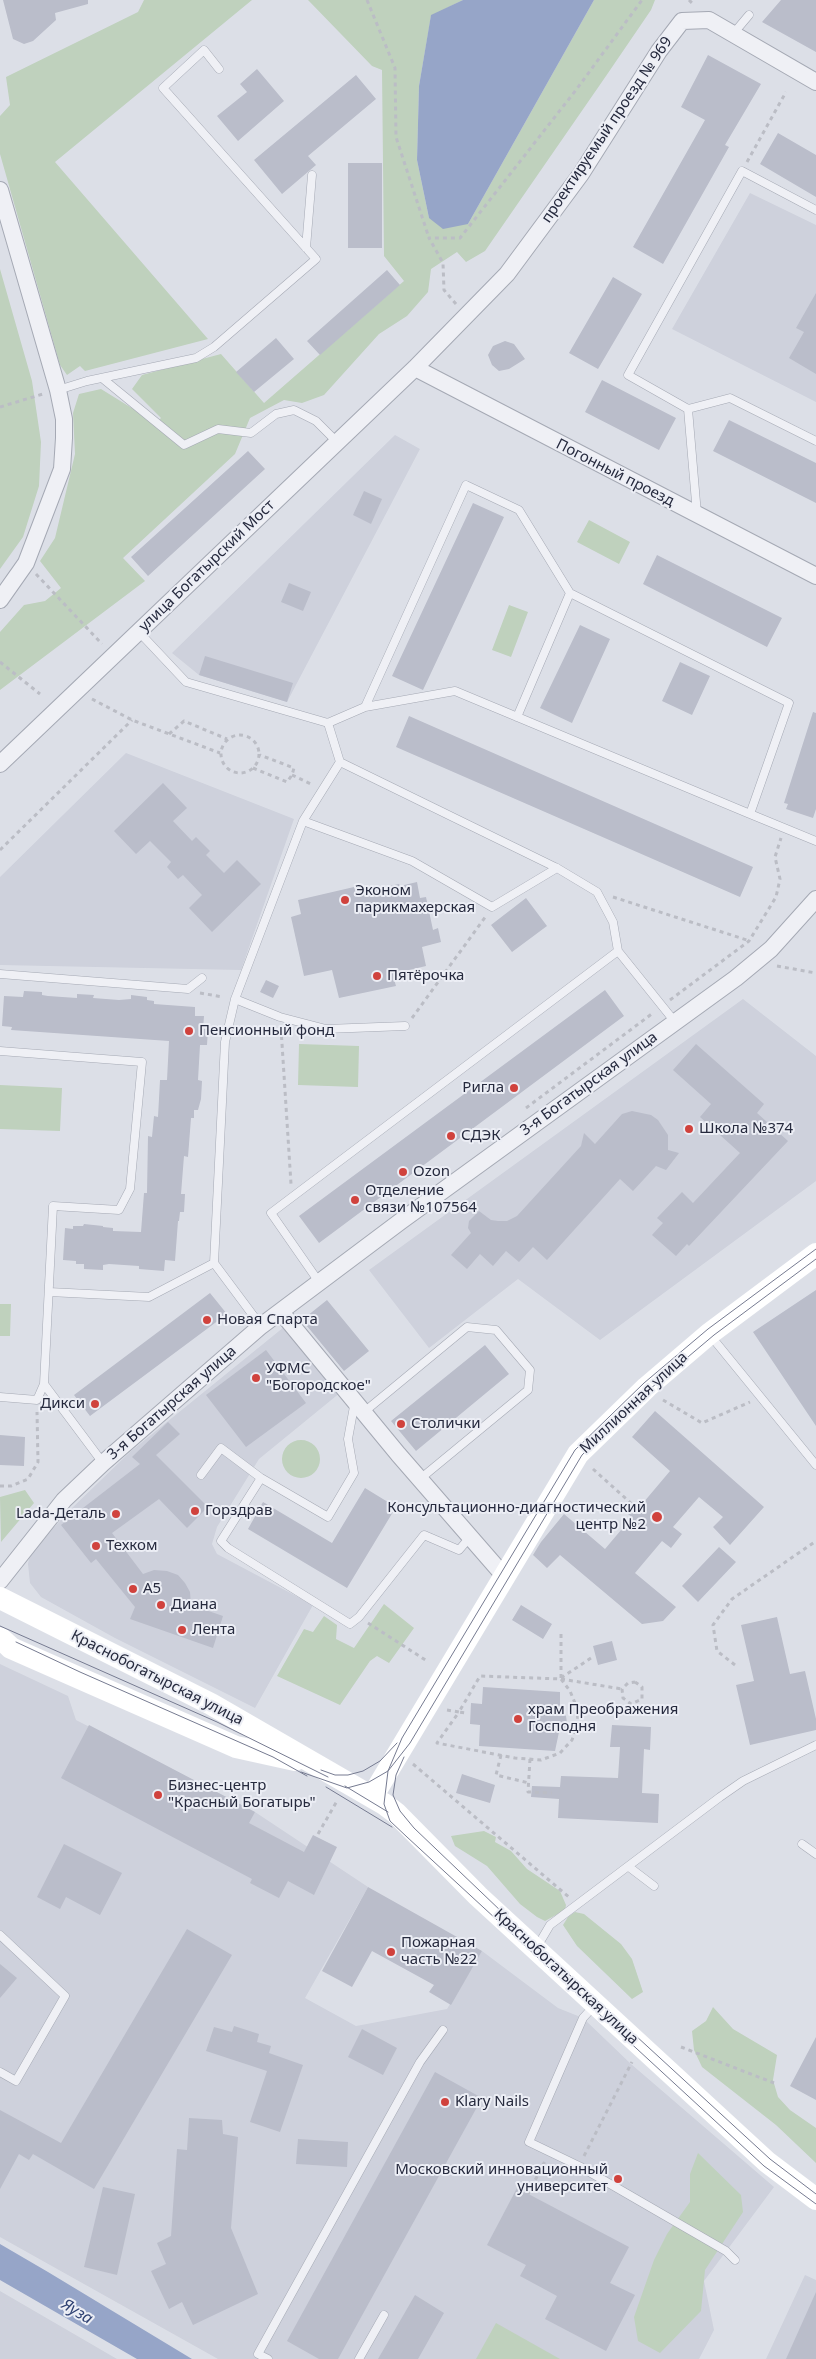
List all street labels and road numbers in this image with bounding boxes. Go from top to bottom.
street label: проектируемый проезд № 969 [538,34,676,226]
street label: Погонный проезд [553,435,677,511]
street label: улица Богатырский Мост [135,496,279,636]
street label: 3-я Богатырская улица [517,1028,661,1140]
street label: 3-я Богатырская улица [104,1342,240,1464]
street label: Миллионная улица [576,1348,692,1458]
street label: Краснобогатырская улица [68,1627,246,1729]
street label: Краснобогатырская улица [490,1905,642,2049]

